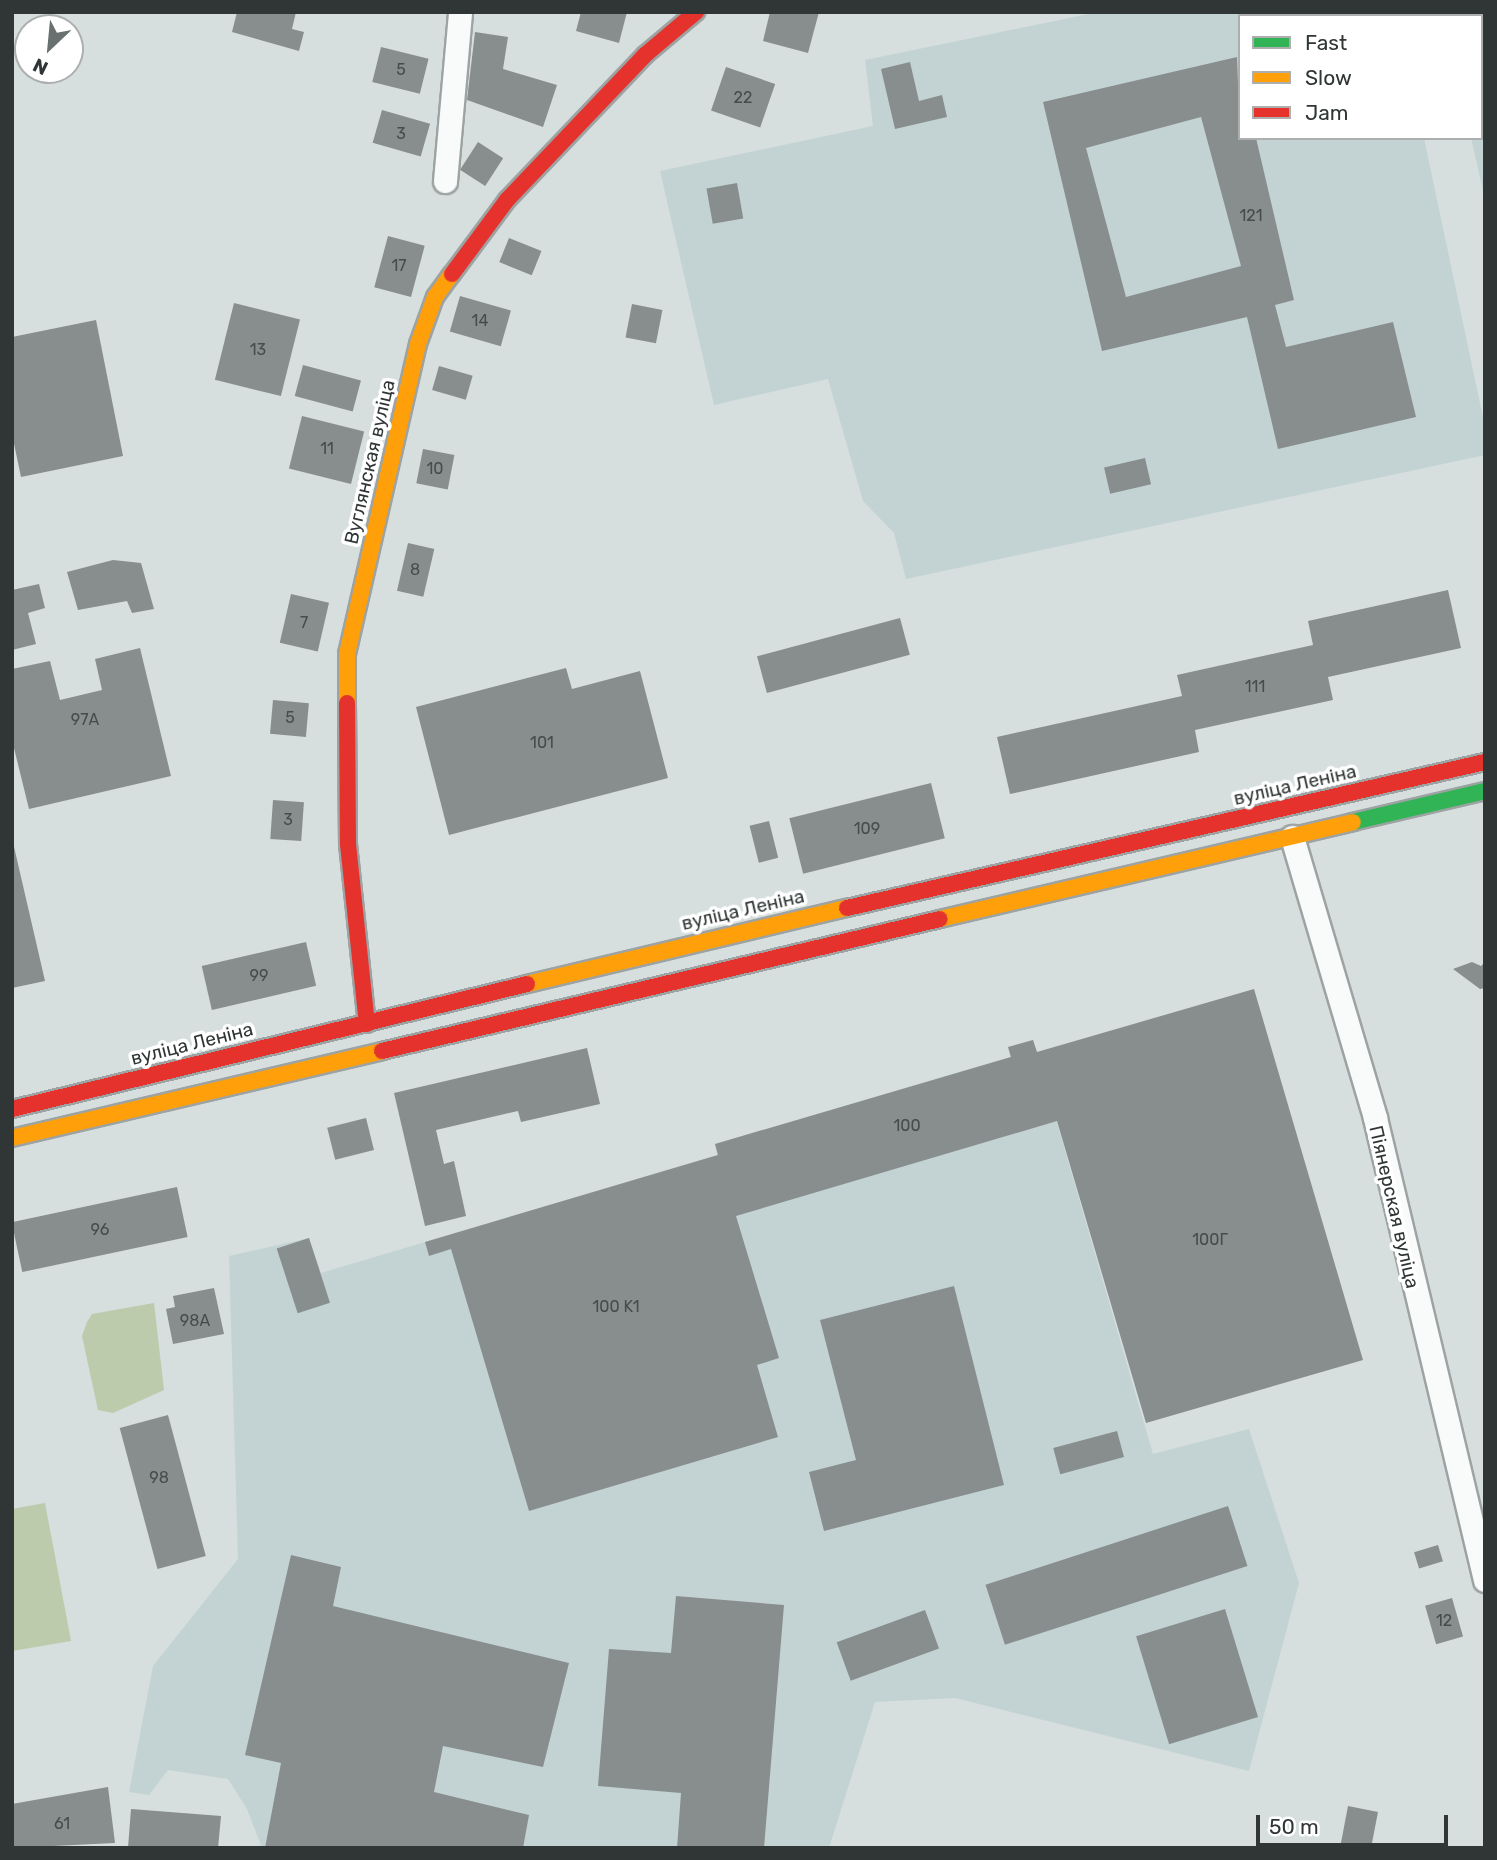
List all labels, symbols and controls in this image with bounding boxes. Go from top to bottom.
north arrow [14,14,84,84]
legend [1238,14,1483,140]
text: Fast [1305,30,1347,55]
text: N [29,53,52,80]
house number: 5 [396,60,406,80]
text: Slow [1305,65,1352,90]
house number: 22 [734,88,752,108]
text: Jam [1305,100,1349,125]
house number: 3 [396,124,406,144]
house number: 121 [1239,206,1263,226]
house number: 17 [391,256,407,276]
house number: 14 [472,311,488,331]
house number: 13 [250,340,266,360]
street label: Вуглянская вуліца [340,377,400,547]
house number: 11 [320,439,334,459]
house number: 10 [426,459,444,479]
house number: 8 [410,560,420,580]
house number: 7 [300,613,308,633]
house number: 111 [1245,677,1265,697]
house number: 5 [285,708,295,728]
house number: 97А [71,710,99,730]
house number: 101 [530,733,554,753]
street label: вуліца Леніна [1231,760,1359,810]
house number: 3 [283,810,293,830]
house number: 109 [854,819,880,839]
street label: вуліца Леніна [679,885,807,935]
house number: 99 [250,966,268,986]
street label: вуліца Леніна [128,1018,256,1070]
house number: 100 [893,1116,921,1136]
street label: Піянерская вуліца [1364,1123,1424,1291]
house number: 96 [91,1220,109,1240]
house number: 100Г [1192,1230,1228,1250]
house number: 100 K1 [592,1297,640,1317]
house number: 98А [180,1311,210,1331]
house number: 98 [149,1468,169,1488]
house number: 12 [1436,1611,1452,1631]
scale bar [1259,1800,1452,1844]
house number: 61 [54,1814,70,1834]
text: 50 m [1269,1814,1319,1839]

